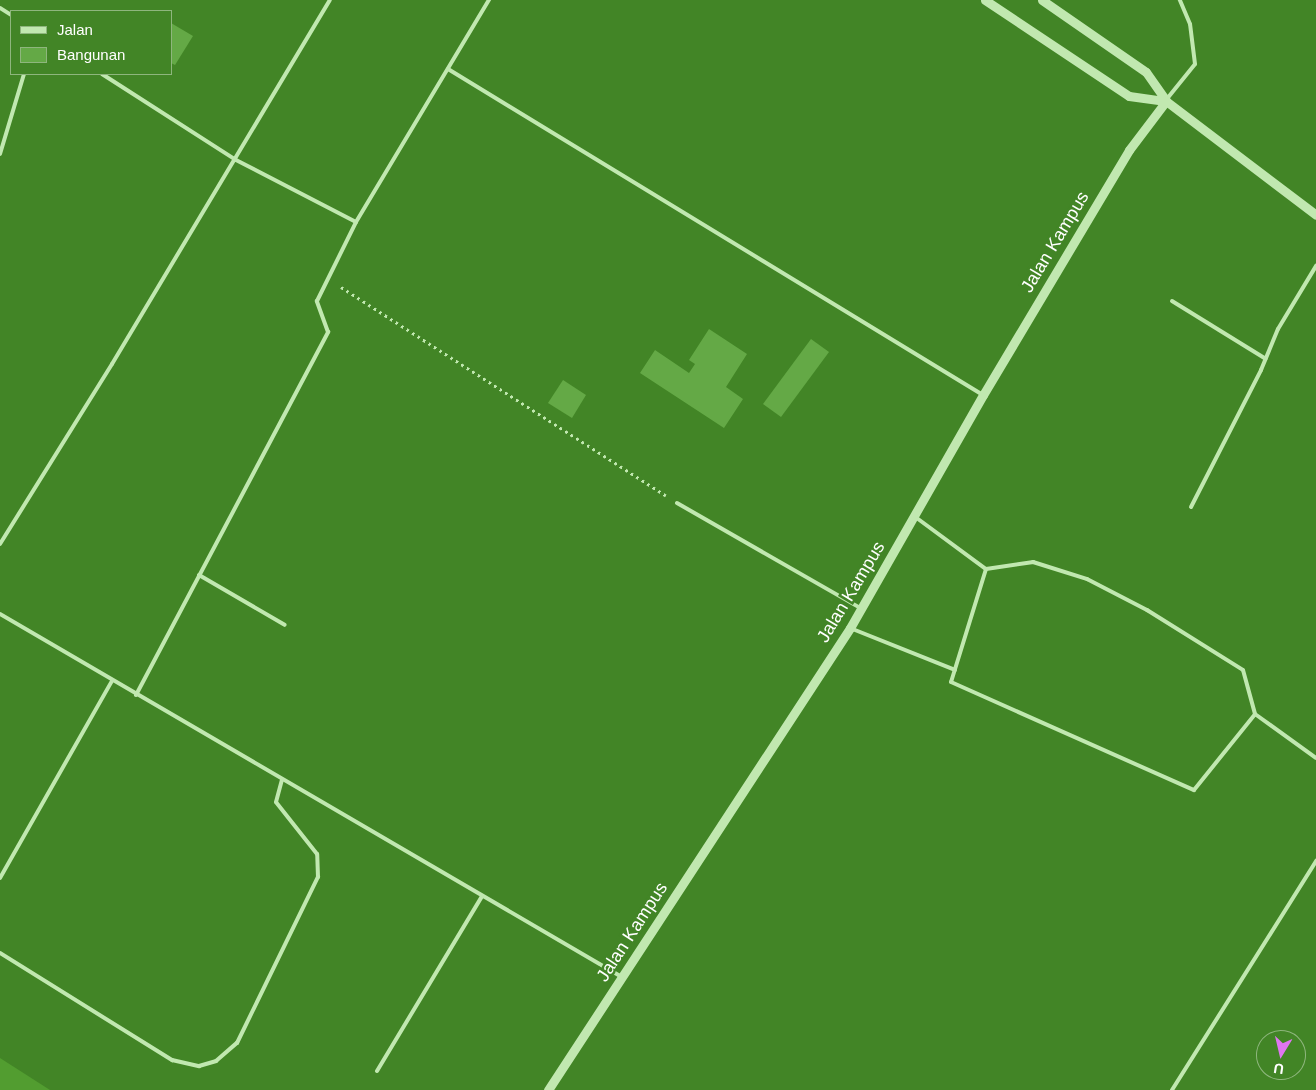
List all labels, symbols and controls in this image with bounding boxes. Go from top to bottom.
legend [10,10,172,75]
text: Jalan [57,21,93,38]
text: Bangunan [57,46,125,63]
street label: Jalan Kampus [1016,188,1094,296]
street label: Jalan Kampus [812,538,890,646]
street label: Jalan Kampus [592,878,672,986]
north arrow [1256,1030,1306,1080]
text: U [1273,1060,1285,1078]

